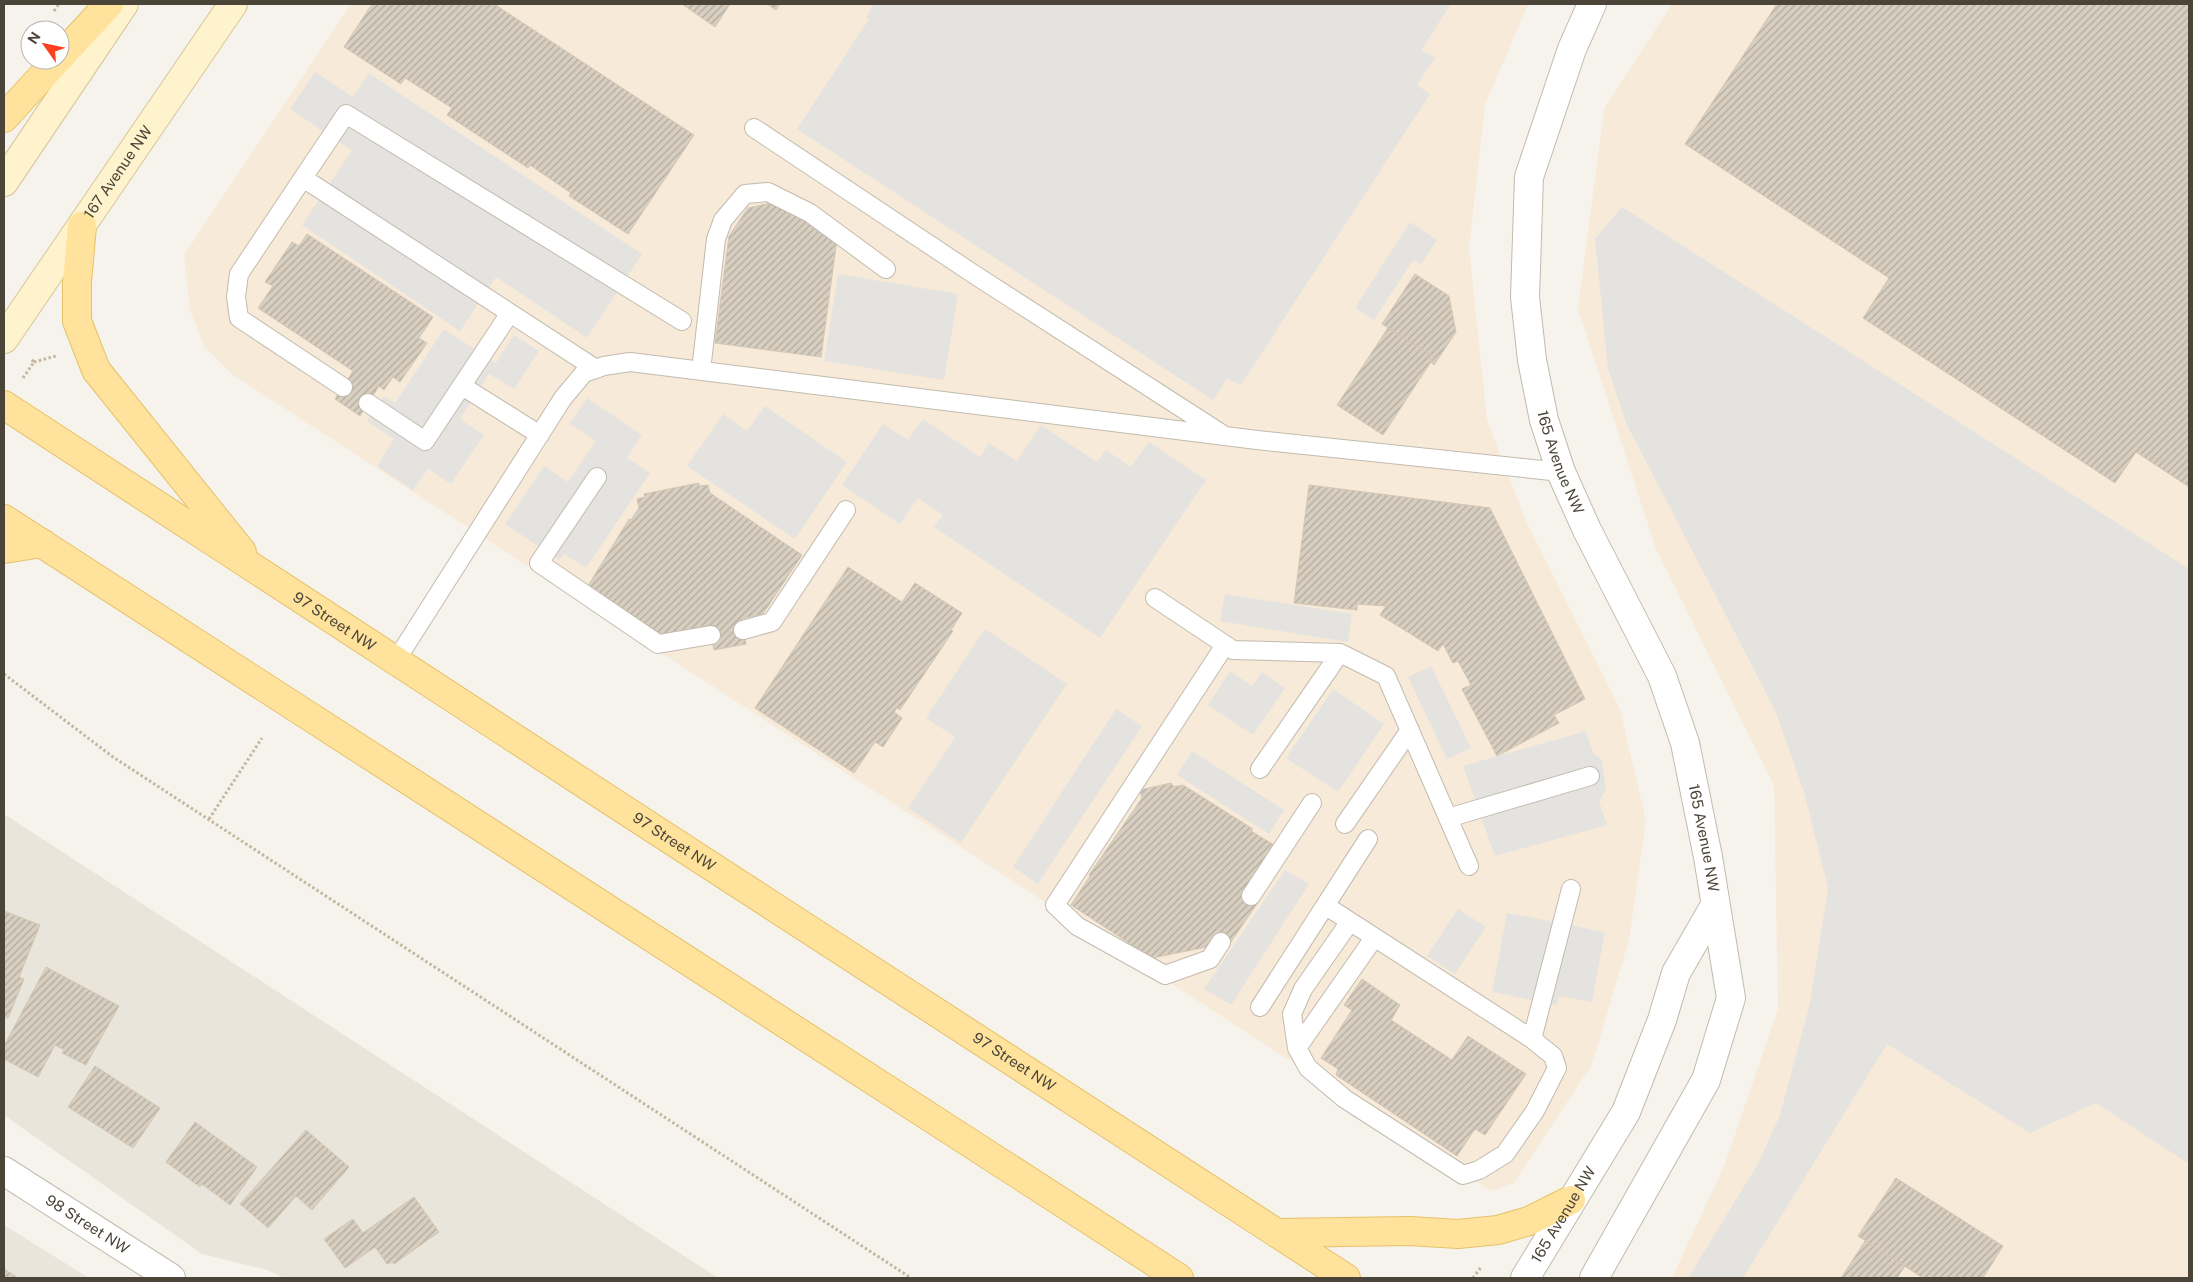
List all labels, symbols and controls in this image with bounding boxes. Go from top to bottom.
north arrow [20,20,70,70]
text: N [24,29,44,47]
street label: 167 Avenue NW [80,122,155,222]
street label: 165 Avenue NW [1534,409,1588,516]
street label: 97 Street NW [290,588,379,654]
street label: 165 Avenue NW [1685,783,1723,893]
street label: 97 Street NW [630,809,719,874]
street label: 97 Street NW [970,1029,1059,1095]
street label: 165 Avenue NW [1527,1163,1599,1266]
street label: 98 Street NW [43,1191,133,1257]

